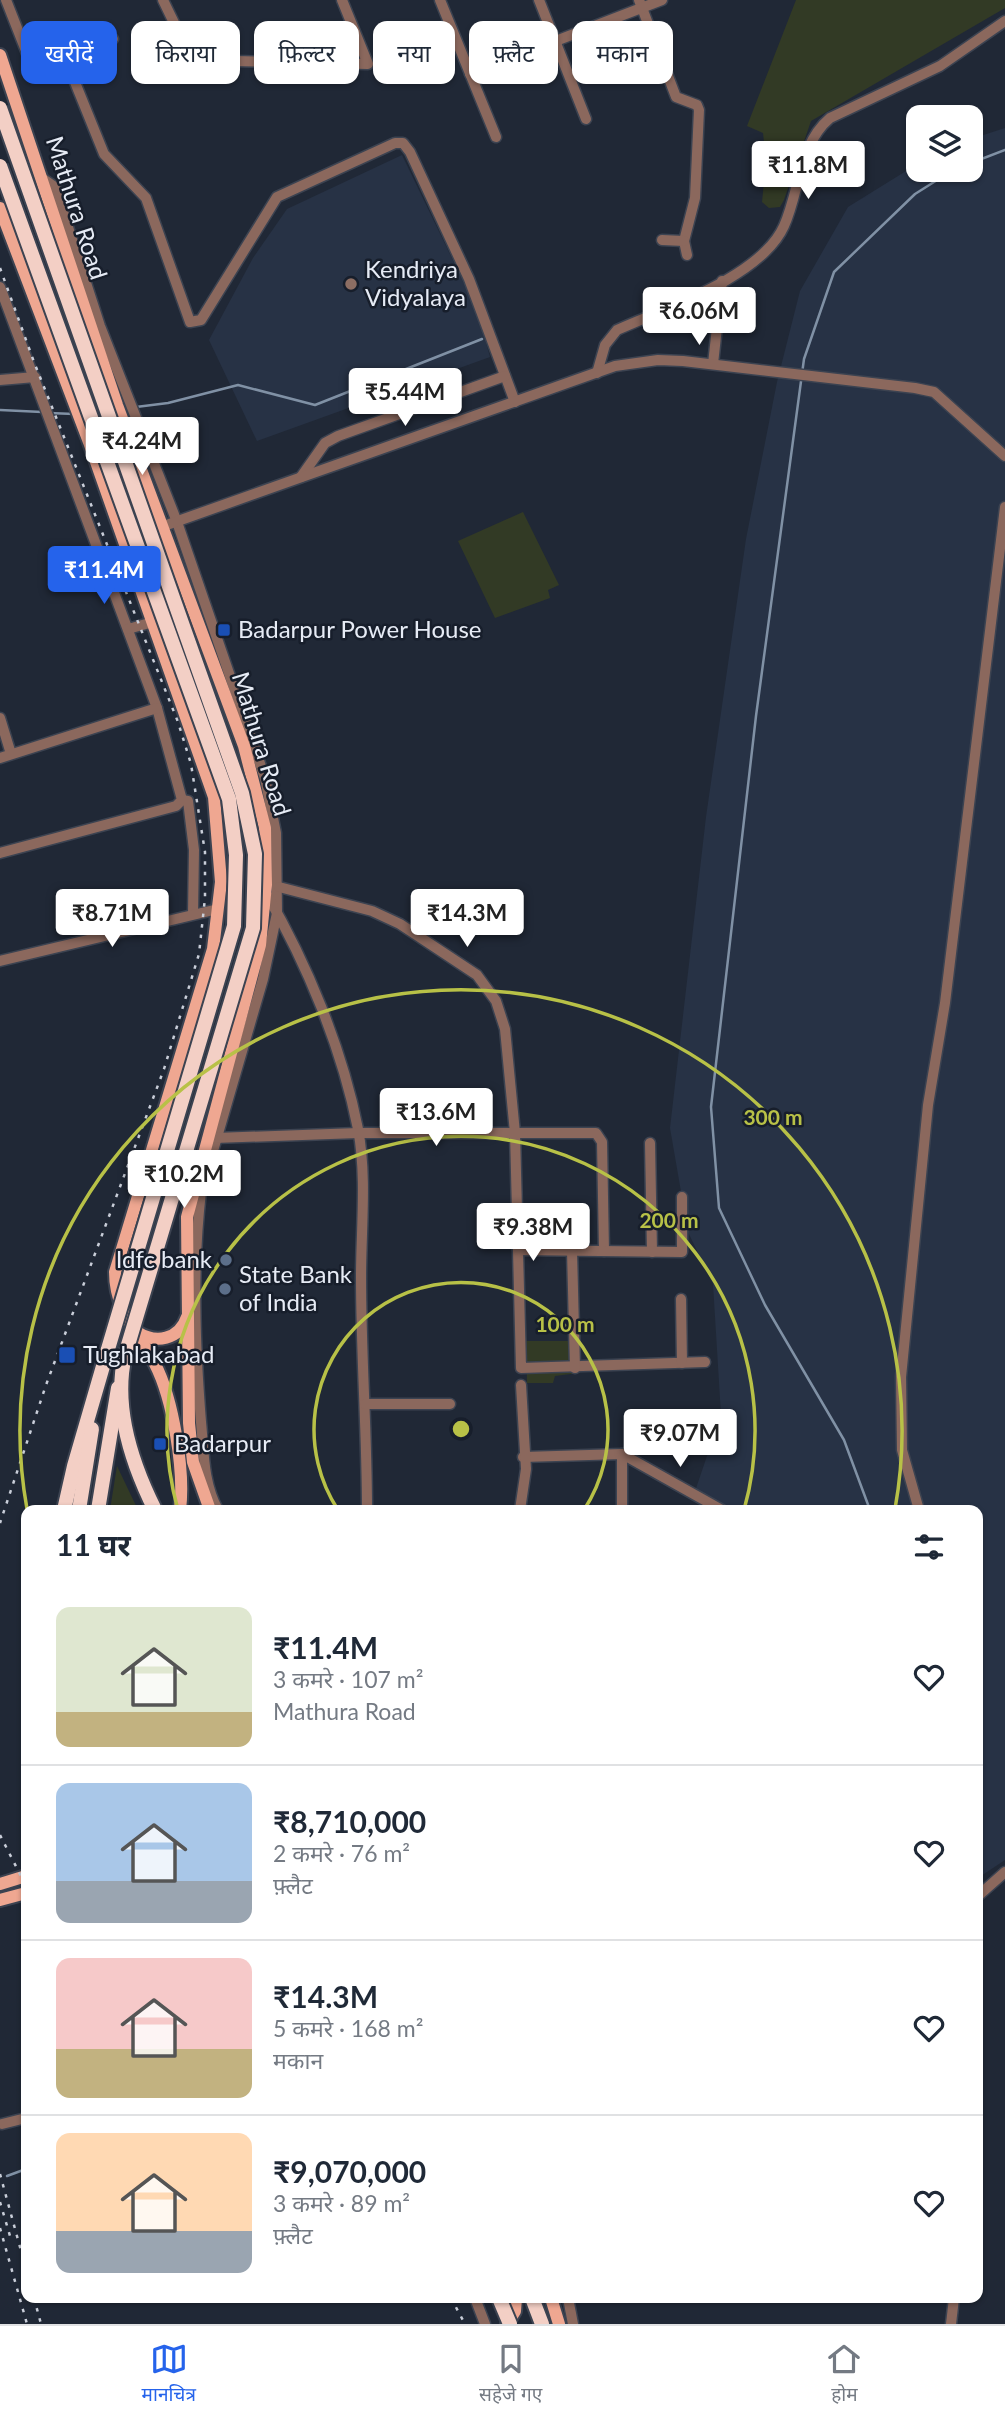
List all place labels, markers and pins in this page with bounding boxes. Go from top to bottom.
pin: ₹11.8M [751,142,865,201]
place label: Kendriya Vidyalaya [365,254,466,311]
marker: Kendriya Vidyalaya [343,276,359,292]
pin: ₹6.06M [642,288,756,347]
pin: ₹5.44M [348,368,462,428]
pin: ₹4.24M [85,418,199,477]
pin: ₹11.4M [47,546,161,606]
place label: Badarpur Power House [238,614,482,643]
marker: Badarpur Power House [216,622,232,638]
pin: ₹8.71M [55,890,169,949]
pin: ₹14.3M [410,890,524,949]
pin: ₹13.6M [379,1088,493,1148]
pin: ₹10.2M [127,1150,241,1210]
pin: ₹9.38M [476,1204,590,1263]
place label: Idfc bank [116,1244,213,1273]
marker: Idfc bank [218,1252,234,1268]
place label: State Bank of India [239,1259,353,1316]
marker: State Bank of India [217,1281,233,1297]
place label: Tughlakabad [83,1339,214,1368]
marker: Tughlakabad [57,1345,77,1365]
pin: ₹9.07M [623,1410,737,1469]
centre of rings [449,1417,473,1441]
place label: Badarpur [174,1428,271,1457]
marker: Badarpur [152,1436,168,1452]

